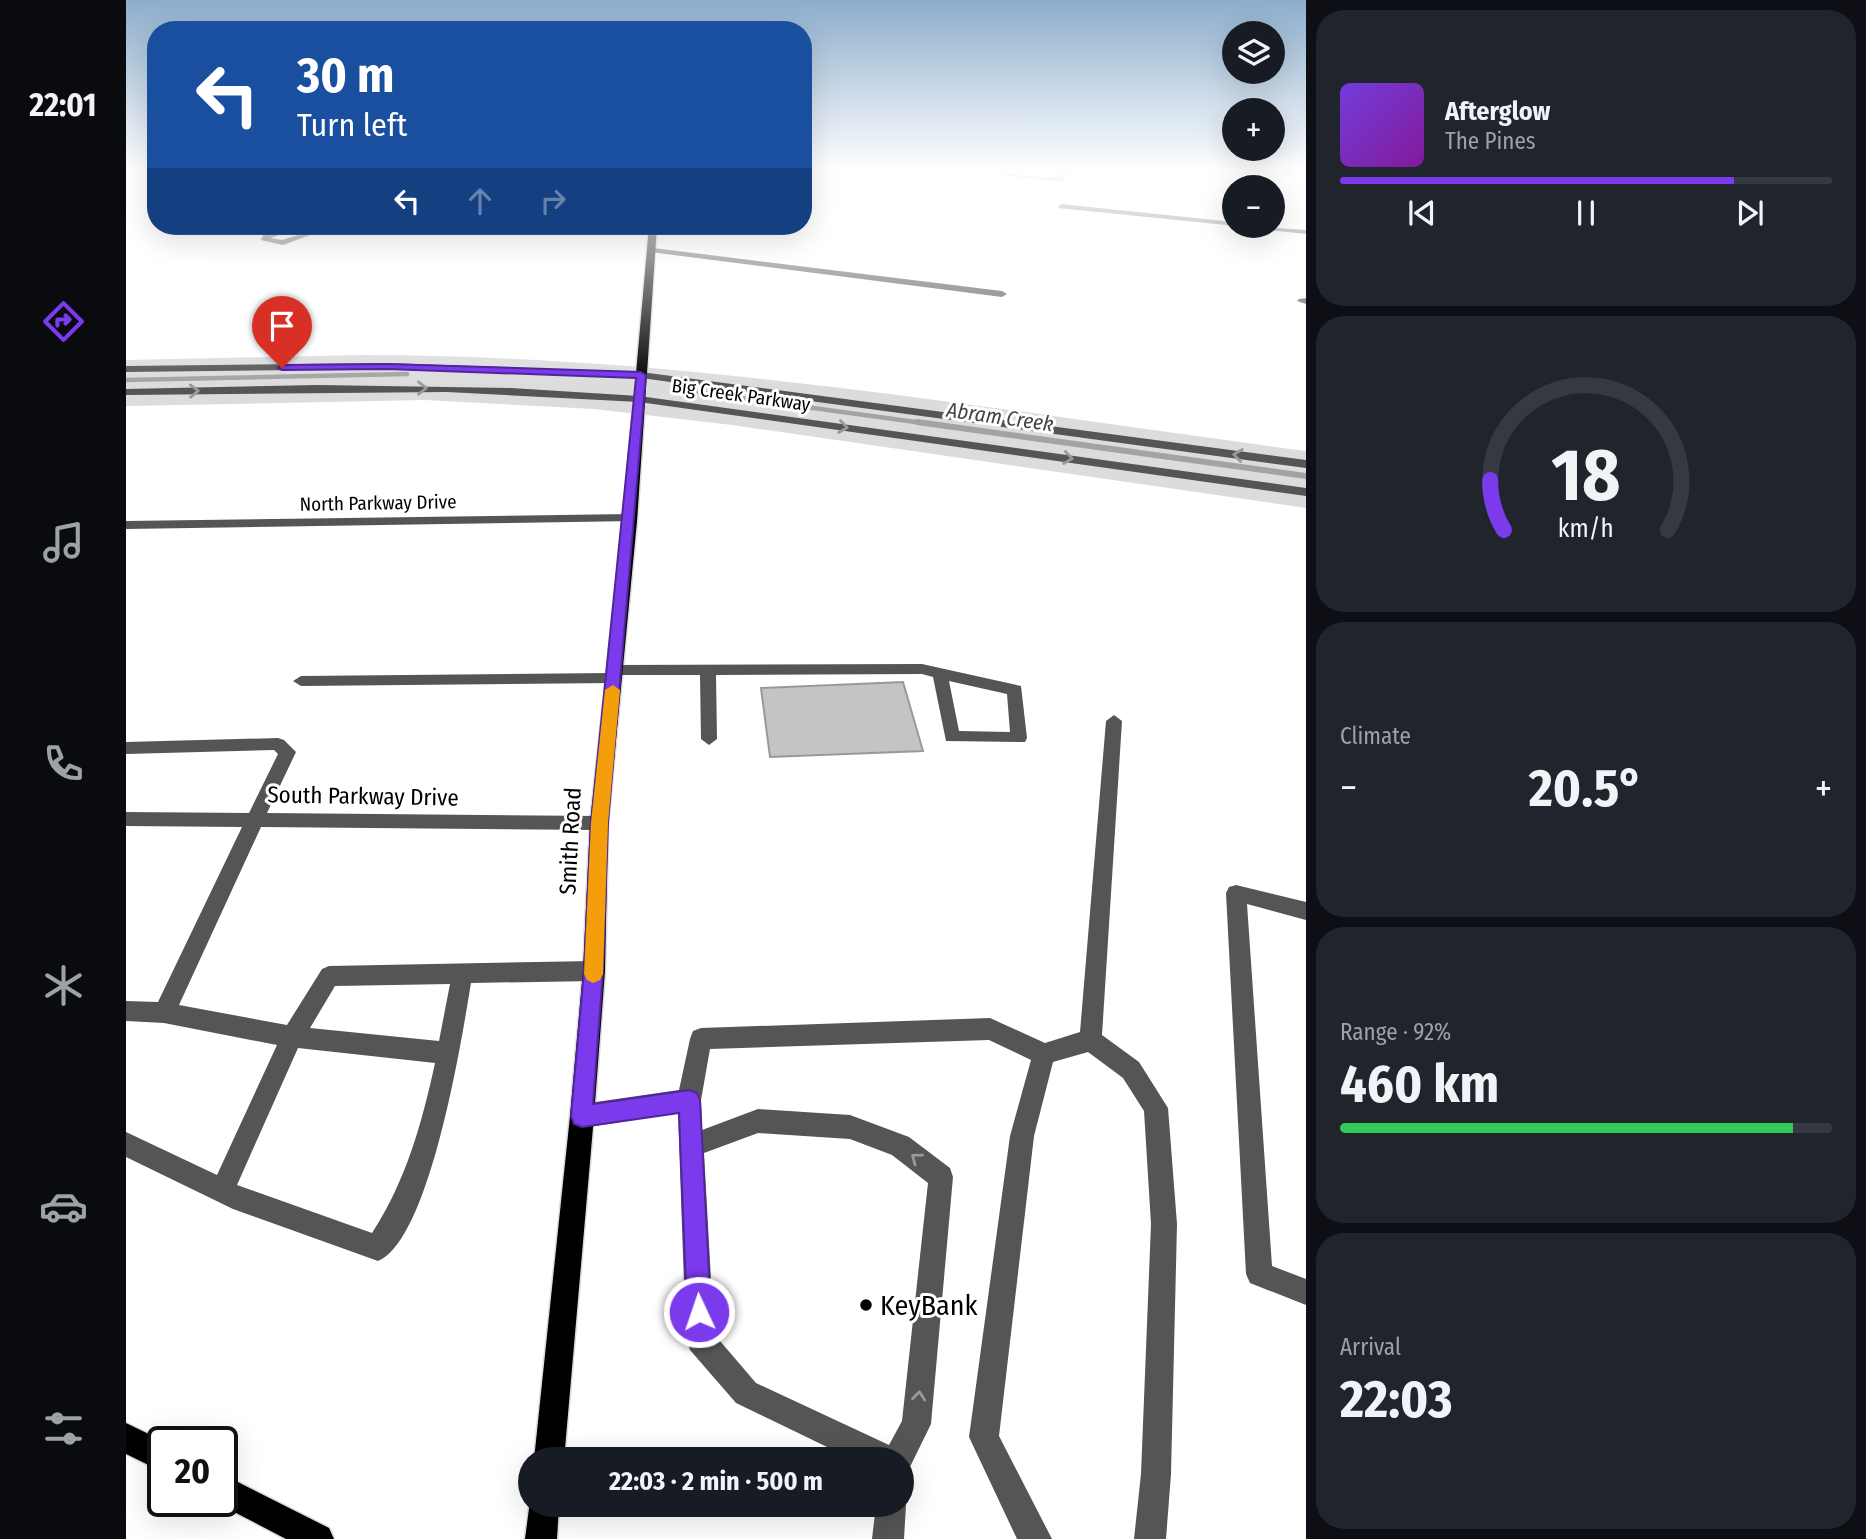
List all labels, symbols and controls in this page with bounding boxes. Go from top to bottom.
map controls [1222,21,1285,238]
button: layers [1222,21,1285,84]
text: 30 m [297,46,395,105]
icon: left [182,49,273,140]
text: 22:01 [29,86,97,124]
text: Afterglow [1445,96,1550,127]
button: + [1222,98,1285,161]
text: Turn left [297,106,407,144]
text: The Pines [1445,127,1536,155]
button: − [1222,175,1285,238]
icon: left [388,182,426,220]
icon: ahead [461,182,499,220]
icon: right [534,182,572,220]
icon: previous [1403,194,1441,232]
icon: pause [1567,194,1605,232]
icon: next [1731,194,1769,232]
pin [252,296,312,368]
icon: directions [39,297,88,346]
icon: arrive [263,307,301,345]
street label: Big Creek Parkway [670,374,812,416]
one-way arrow [417,380,427,396]
one-way arrow [189,383,200,399]
water label: Abram Creek [944,396,1055,437]
one-way arrow [837,419,849,434]
text: 18 [1551,432,1621,519]
one-way arrow [1232,447,1244,462]
one-way arrow [1062,451,1074,466]
street label: North Parkway Drive [299,490,457,516]
text: km/h [1558,513,1614,543]
icon: music [39,518,88,567]
text: Climate [1340,722,1411,750]
icon: phone [39,739,88,788]
text: 20.5° [1529,757,1643,820]
text: − [1340,765,1357,811]
text: + [1815,765,1832,811]
street label: South Parkway Drive [267,780,459,812]
street label: Smith Road [553,787,587,895]
icon: climate [39,961,88,1010]
text: Range · 92% [1340,1018,1451,1046]
text: 460 km [1340,1053,1499,1116]
one-way arrow [911,1154,924,1166]
icon: car [39,1182,88,1231]
position arrow [662,1275,736,1349]
place label: KeyBank [880,1289,978,1322]
marker: KeyBank [858,1297,874,1313]
text: Arrival [1340,1333,1401,1361]
text: 22:03 [1340,1368,1453,1431]
one-way arrow [911,1390,926,1401]
icon: filters [39,1404,88,1453]
speed limit sign: 20 [147,1426,238,1517]
text: 22:03 · 2 min · 500 m [609,1466,823,1497]

